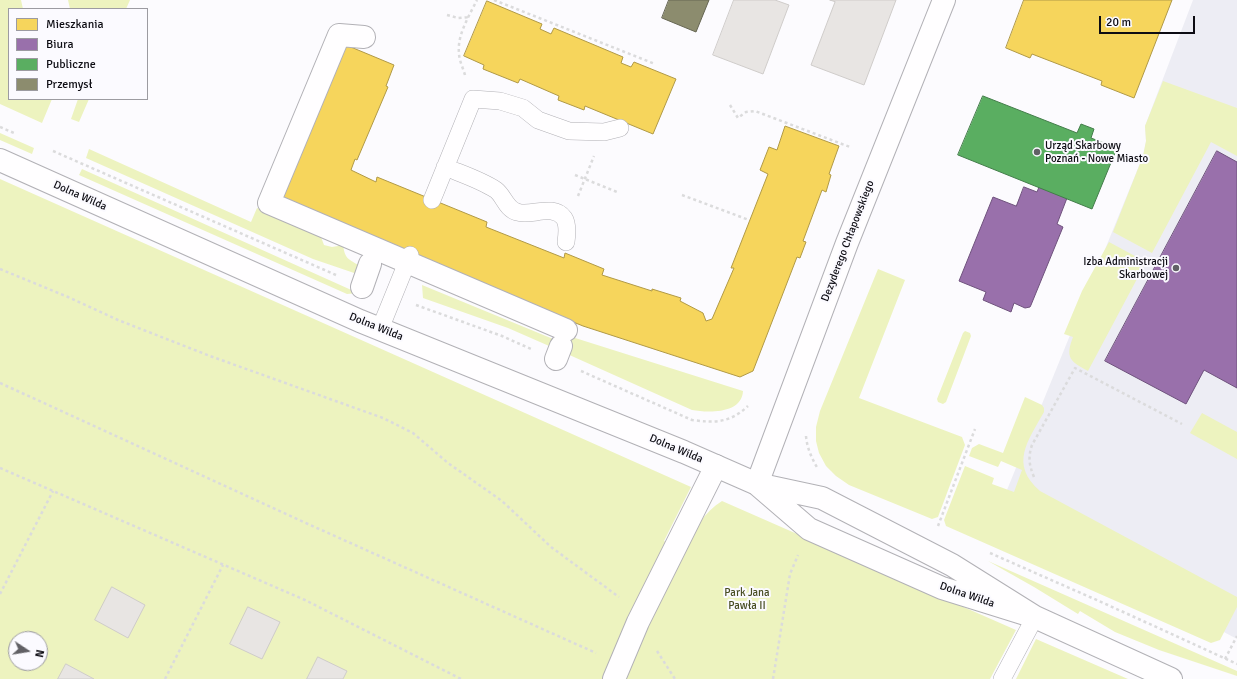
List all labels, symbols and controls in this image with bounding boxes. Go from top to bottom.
legend [8,8,148,100]
scale bar [1101,8,1197,34]
text: 20 m [1106,15,1131,30]
text: Mieszkania [46,17,104,32]
text: Biura [46,37,74,52]
text: Publiczne [46,57,96,72]
text: Przemysł [46,77,93,92]
place label: Urząd Skarbowy Poznań - Nowe Miasto [1045,139,1148,165]
marker: Urząd Skarbowy Poznań - Nowe Miasto [1032,147,1042,157]
street label: Dolna Wilda [51,178,109,214]
street label: Dezyderego Chłapowskiego [819,179,877,303]
place label: Izba Administracji Skarbowej [1083,255,1168,281]
marker: Izba Administracji Skarbowej [1171,263,1181,273]
street label: Dolna Wilda [347,310,405,344]
street label: Dolna Wilda [647,432,705,466]
street label: Dolna Wilda [938,579,996,611]
park label: Park Jana Pawła II [724,586,770,612]
north arrow [8,631,48,671]
text: N [32,648,46,658]

